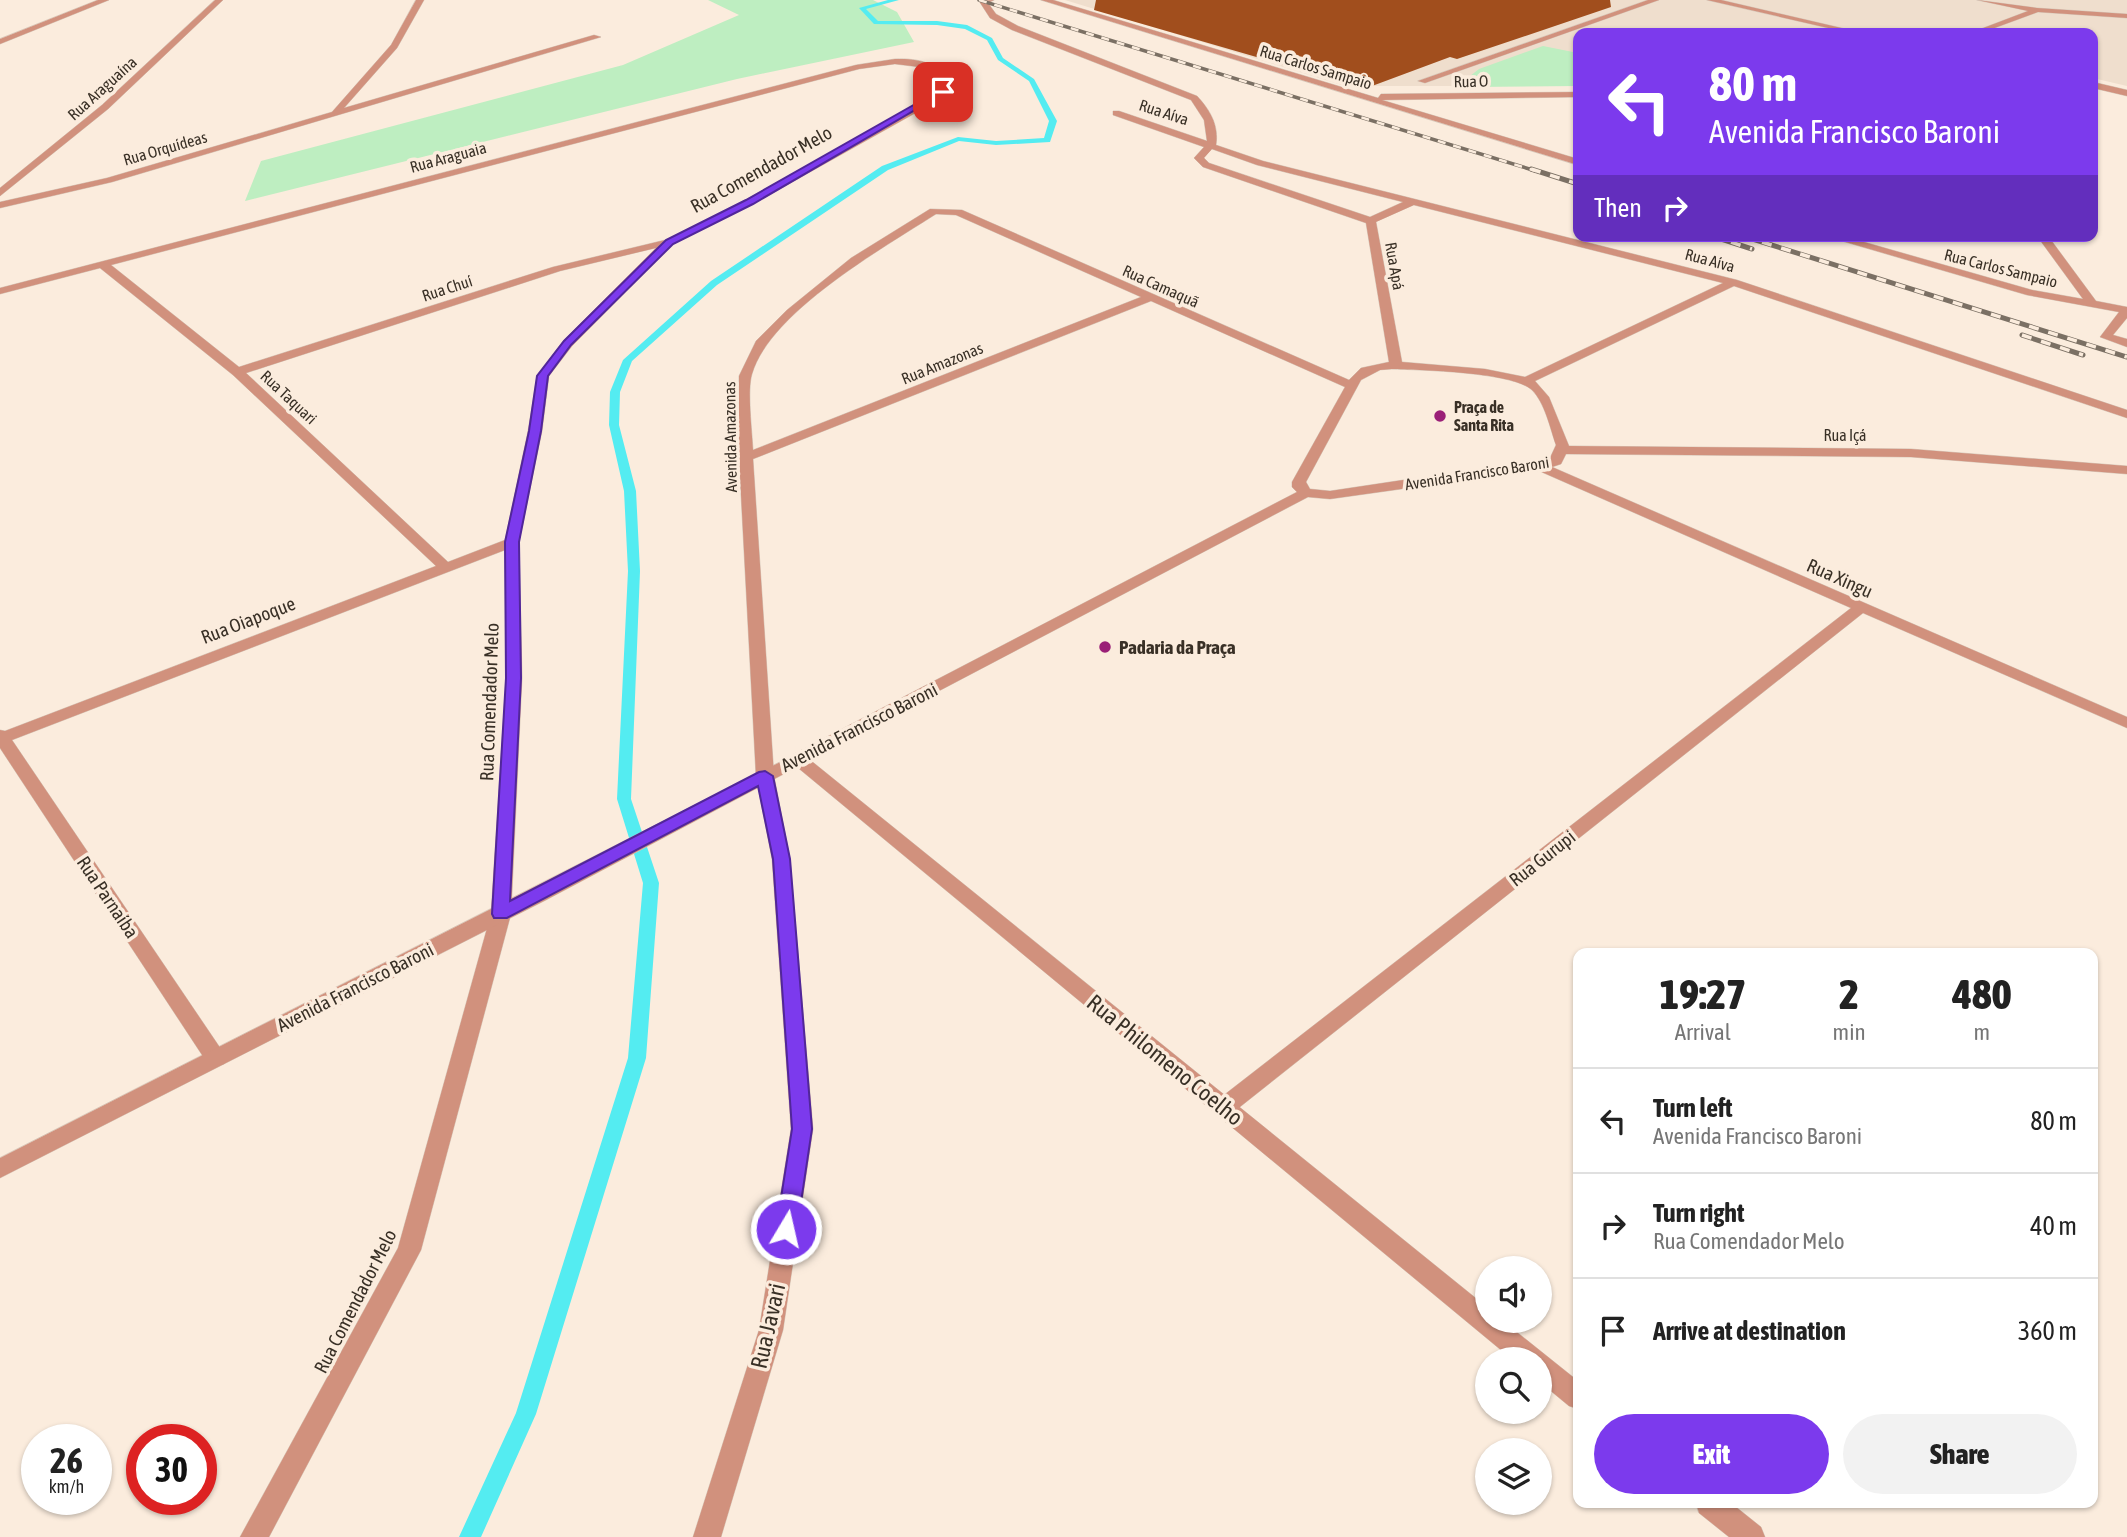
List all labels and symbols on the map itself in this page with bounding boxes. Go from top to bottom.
street label: Rua Carlos Sampaio [1258,41,1374,94]
street label: Rua Araguaína [64,53,141,124]
pin [913,62,973,122]
street label: Rua O [1453,72,1489,90]
street label: Rua Aíva [1137,96,1191,128]
street label: Rua Comendador Melo [686,121,836,217]
street label: Rua Orquídeas [121,127,210,170]
street label: Rua Araguaia [408,138,488,177]
street label: Rua Apá [1381,241,1408,291]
street label: Rua Aíva [1683,245,1737,275]
street label: Rua Carlos Sampaio [1942,245,2059,292]
street label: Rua Camaquã [1120,261,1202,312]
street label: Rua Chuí [420,271,475,305]
street label: Rua Amazonas [899,338,986,387]
street label: Rua Taquari [257,367,321,428]
street label: Avenida Amazonas [720,381,740,493]
place label: Praça de Santa Rita [1454,398,1514,434]
marker: Praça de Santa Rita [1432,408,1448,424]
street label: Rua Içá [1824,426,1866,445]
street label: Avenida Francisco Baroni [1404,453,1550,493]
street label: Rua Xingu [1804,554,1876,602]
street label: Rua Oiapoque [198,592,298,648]
street label: Rua Comendador Melo [475,622,503,781]
place label: Padaria da Praça [1119,636,1236,658]
marker: Padaria da Praça [1097,639,1113,655]
street label: Avenida Francisco Baroni [777,678,941,776]
street label: Rua Gurupi [1505,825,1579,891]
street label: Rua Parnaíba [73,852,143,942]
street label: Avenida Francisco Baroni [273,938,437,1036]
street label: Rua Philomeno Coelho [1082,989,1248,1131]
position arrow [749,1192,823,1266]
street label: Rua Comendador Melo [309,1225,401,1376]
street label: Rua Javari [746,1281,790,1371]
speed limit sign: 30 [126,1424,217,1515]

